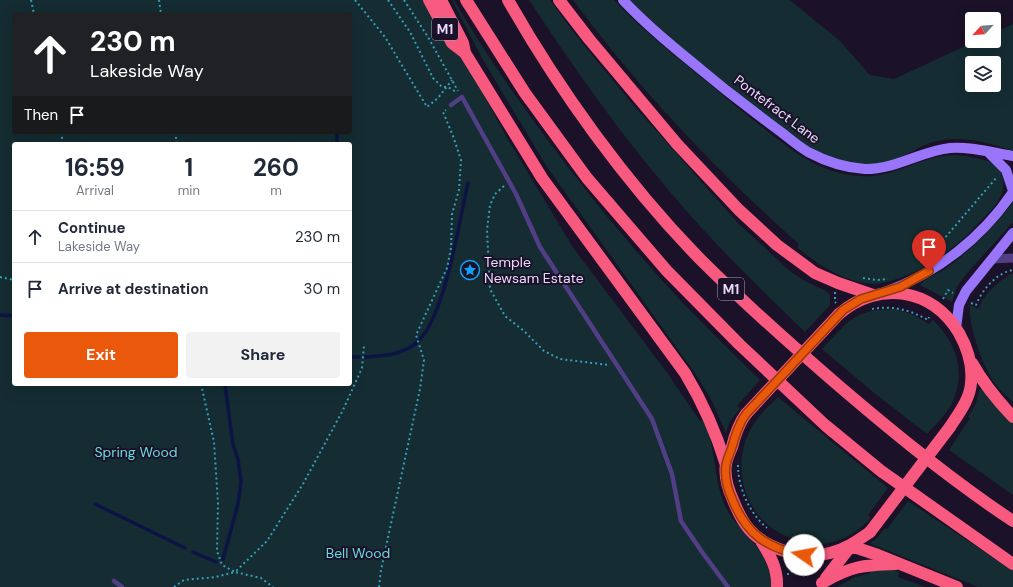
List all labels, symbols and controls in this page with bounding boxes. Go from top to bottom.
north arrow [965,12,1001,48]
map controls [965,12,1001,92]
road number: M1 [432,18,458,40]
text: 230 m [90,23,176,60]
icon: ahead [24,28,76,80]
button: layers [965,56,1001,92]
text: Lakeside Way [90,59,204,83]
street label: Pontefract Lane [731,71,824,147]
icon: arrive [66,104,88,126]
text: Then [24,105,58,125]
text: 16:59 [65,152,125,183]
text: 1 [184,152,193,183]
text: 260 [253,152,299,183]
text: Arrival [76,182,114,199]
text: min [178,182,200,199]
text: m [270,182,282,199]
text: Continue [58,218,126,238]
icon: ahead [24,226,46,248]
text: 230 m [295,227,340,247]
pin [912,230,946,271]
icon: arrive [918,236,940,258]
text: Lakeside Way [58,238,140,255]
place label: Temple Newsam Estate [484,253,584,287]
place icon: Temple Newsam Estate [459,259,481,281]
icon: arrive [24,278,46,300]
road number: M1 [718,278,744,300]
text: Arrive at destination [58,279,209,299]
text: 30 m [304,279,340,299]
button: Exit [24,332,178,378]
button: Share [186,332,340,378]
park label: Spring Wood [94,443,178,461]
position arrow [783,534,825,576]
park label: Bell Wood [326,544,390,562]

